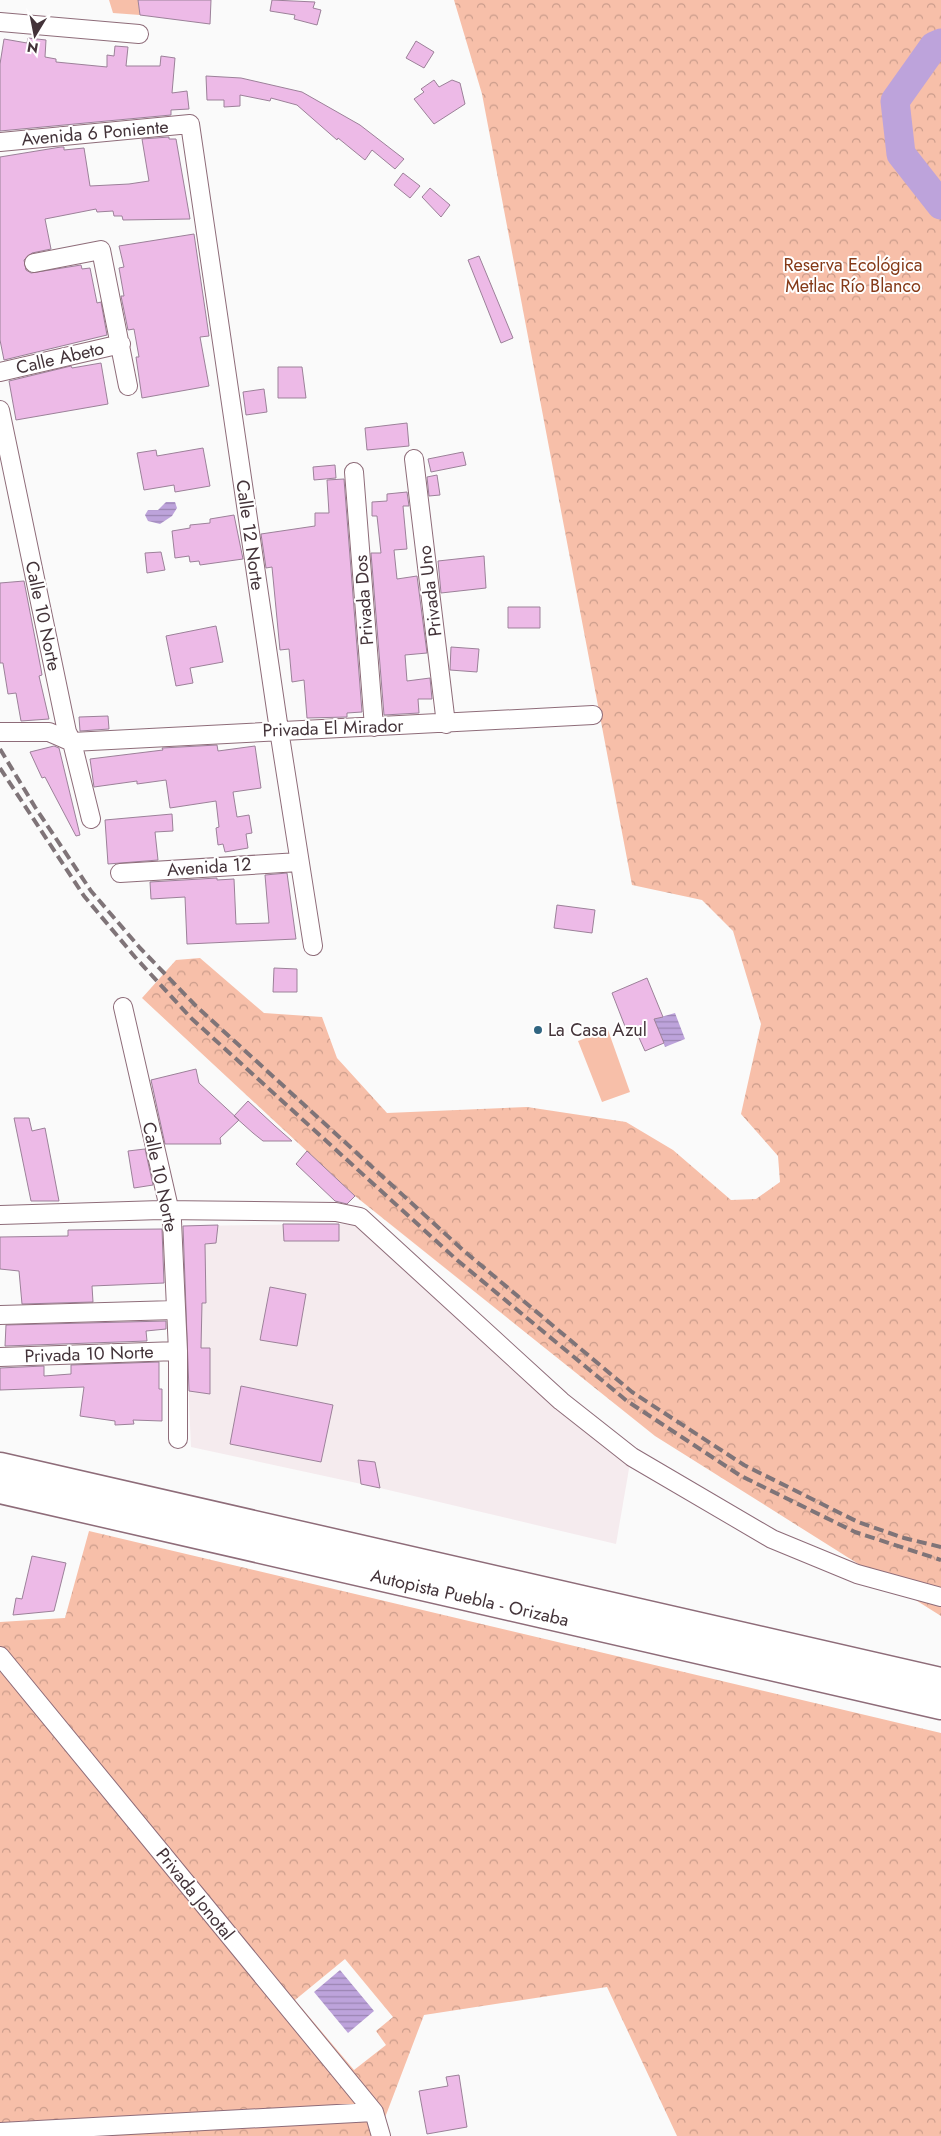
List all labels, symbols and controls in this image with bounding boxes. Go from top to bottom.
north arrow [10,10,60,60]
text: N [26,37,40,59]
street label: Avenida 6 Poniente [20,114,170,152]
park label: Reserva Ecológica Metlac Río Blanco [783,252,923,299]
street label: Calle Abeto [13,335,107,381]
street label: Calle 12 Norte [229,478,271,592]
street label: Privada Uno [411,544,448,638]
street label: Privada Dos [348,554,380,646]
street label: Calle 10 Norte [19,559,67,673]
street label: Privada El Mirador [262,713,405,743]
street label: Avenida 12 [166,851,252,883]
place label: La Casa Azul [548,1017,647,1043]
marker: La Casa Azul [532,1024,544,1036]
street label: Calle 10 Norte [136,1120,184,1234]
street label: Privada 10 Norte [24,1339,154,1369]
street label: Autopista Puebla - Orizaba [368,1562,571,1633]
street label: Privada Jonotal [150,1842,240,1946]

